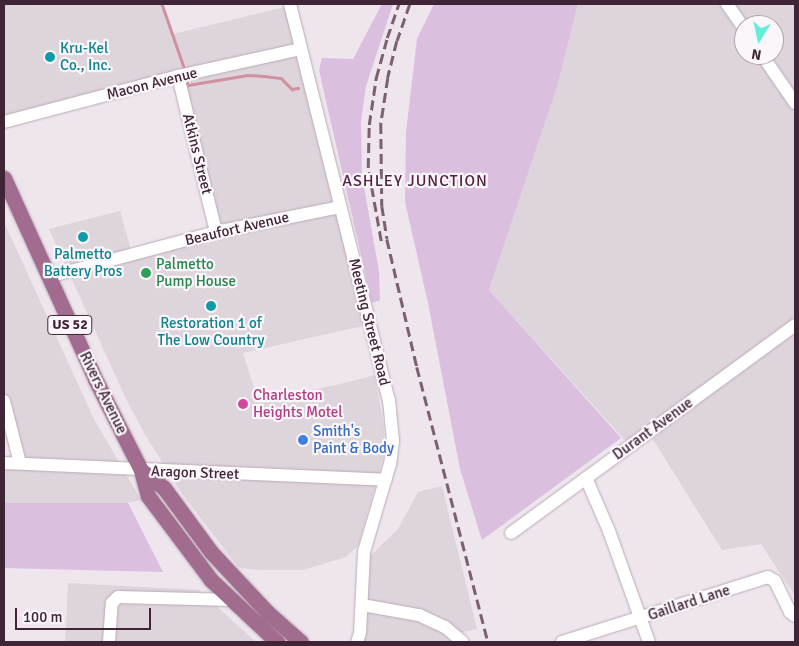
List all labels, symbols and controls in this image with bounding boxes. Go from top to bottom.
north arrow [734,15,784,65]
place label: Kru-Kel Co., Inc. [60,39,111,74]
text: N [750,45,763,63]
marker: Kru-Kel Co., Inc. [44,51,56,63]
street label: Macon Avenue [105,64,199,104]
street label: Atkins Street [178,112,216,196]
district label: ASHLEY JUNCTION [340,171,490,191]
street label: Beaufort Avenue [183,208,291,250]
marker: Palmetto Battery Pros [77,231,89,243]
place label: Palmetto Battery Pros [44,245,122,280]
place label: Palmetto Pump House [156,255,236,290]
street label: Meeting Street Road [344,257,394,387]
marker: Palmetto Pump House [140,267,152,279]
marker: Restoration 1 of The Low Country [205,300,217,312]
road number: US 52 [46,314,94,336]
place label: Restoration 1 of The Low Country [158,314,264,349]
street label: Rivers Avenue [75,349,131,437]
place label: Charleston Heights Motel [253,386,343,421]
street label: Durant Avenue [609,394,697,464]
marker: Charleston Heights Motel [237,398,249,410]
place label: Smith's Paint & Body [313,422,394,457]
marker: Smith's Paint & Body [297,434,309,446]
street label: Aragon Street [151,462,239,484]
street label: Gaillard Lane [646,581,732,625]
scale bar [18,598,154,630]
text: 100 m [23,608,63,626]

